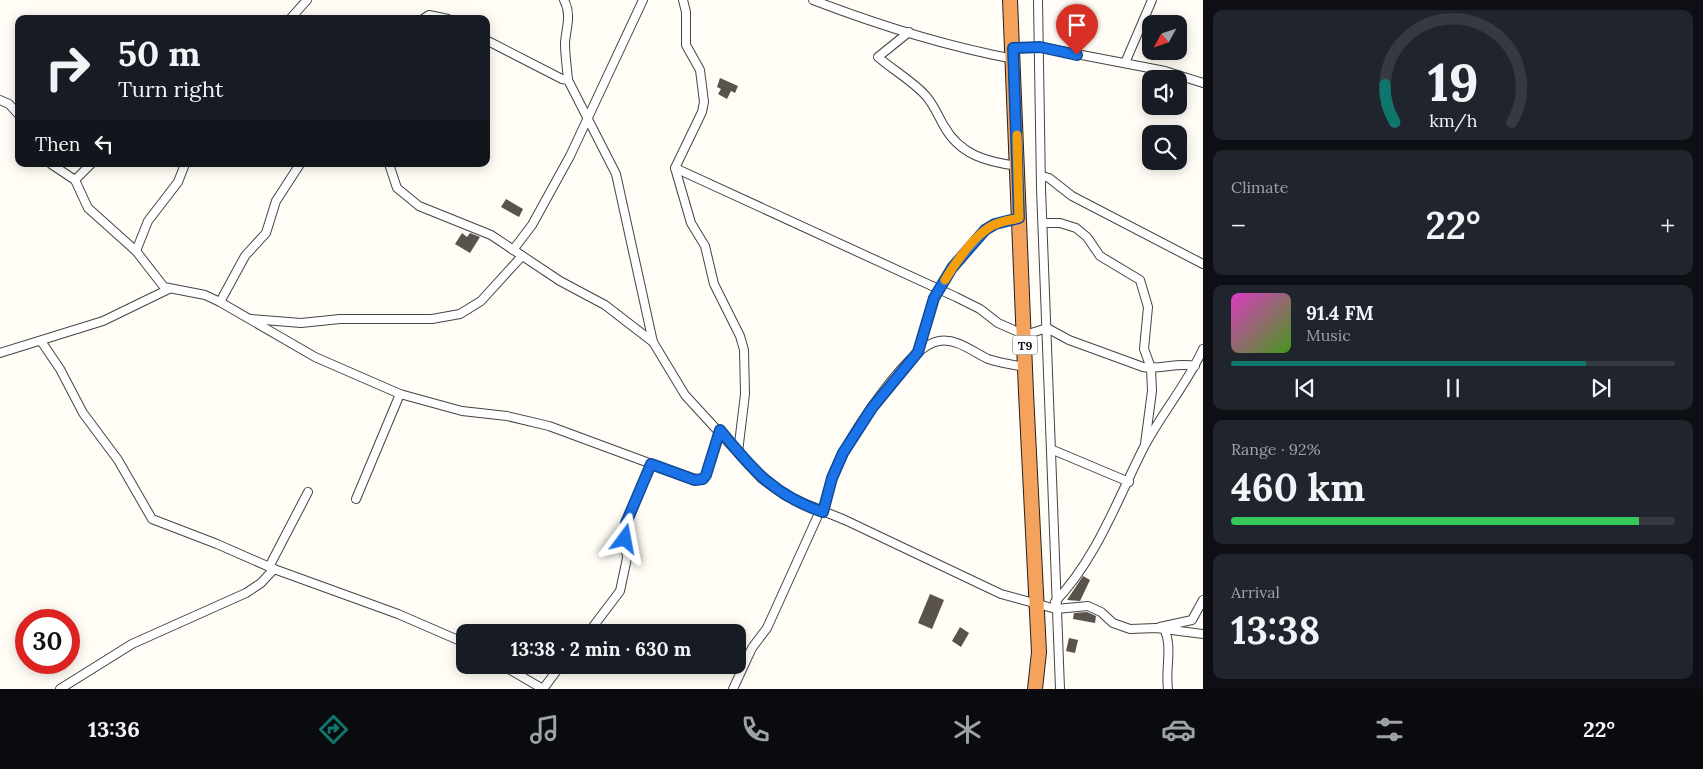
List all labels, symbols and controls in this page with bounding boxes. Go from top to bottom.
pin [1056,4,1098,55]
icon: arrive [1063,11,1091,39]
north arrow [1142,15,1188,60]
map controls [1142,15,1187,170]
text: 50 m [118,31,201,76]
icon: right [35,35,100,100]
text: 19 [1427,49,1479,115]
button: sound [1142,70,1187,115]
text: Turn right [118,75,223,103]
text: km/h [1429,109,1477,132]
button: search [1142,125,1187,170]
icon: left [90,130,118,158]
text: Then [35,132,80,156]
text: Climate [1231,177,1288,197]
text: 22° [1425,201,1481,249]
text: − [1231,208,1246,244]
text: + [1660,208,1675,244]
text: 91.4 FM [1306,301,1374,325]
text: Music [1306,325,1351,345]
road number: T9 [1012,336,1038,354]
icon: previous [1291,374,1319,402]
icon: pause [1439,374,1467,402]
icon: next [1587,374,1615,402]
text: Range · 92% [1231,439,1321,459]
text: 460 km [1231,463,1365,511]
position arrow [598,512,650,564]
text: Arrival [1231,582,1280,602]
text: 13:38 [1231,606,1320,654]
speed limit sign: 30 [15,609,80,674]
text: 13:38 · 2 min · 630 m [511,637,691,661]
icon: directions [316,712,351,747]
icon: music [527,712,562,747]
icon: phone [738,712,773,747]
icon: climate [950,712,985,747]
icon: car [1161,712,1196,747]
icon: filters [1372,712,1407,747]
text: 13:36 [88,715,140,743]
text: 22° [1583,715,1615,743]

